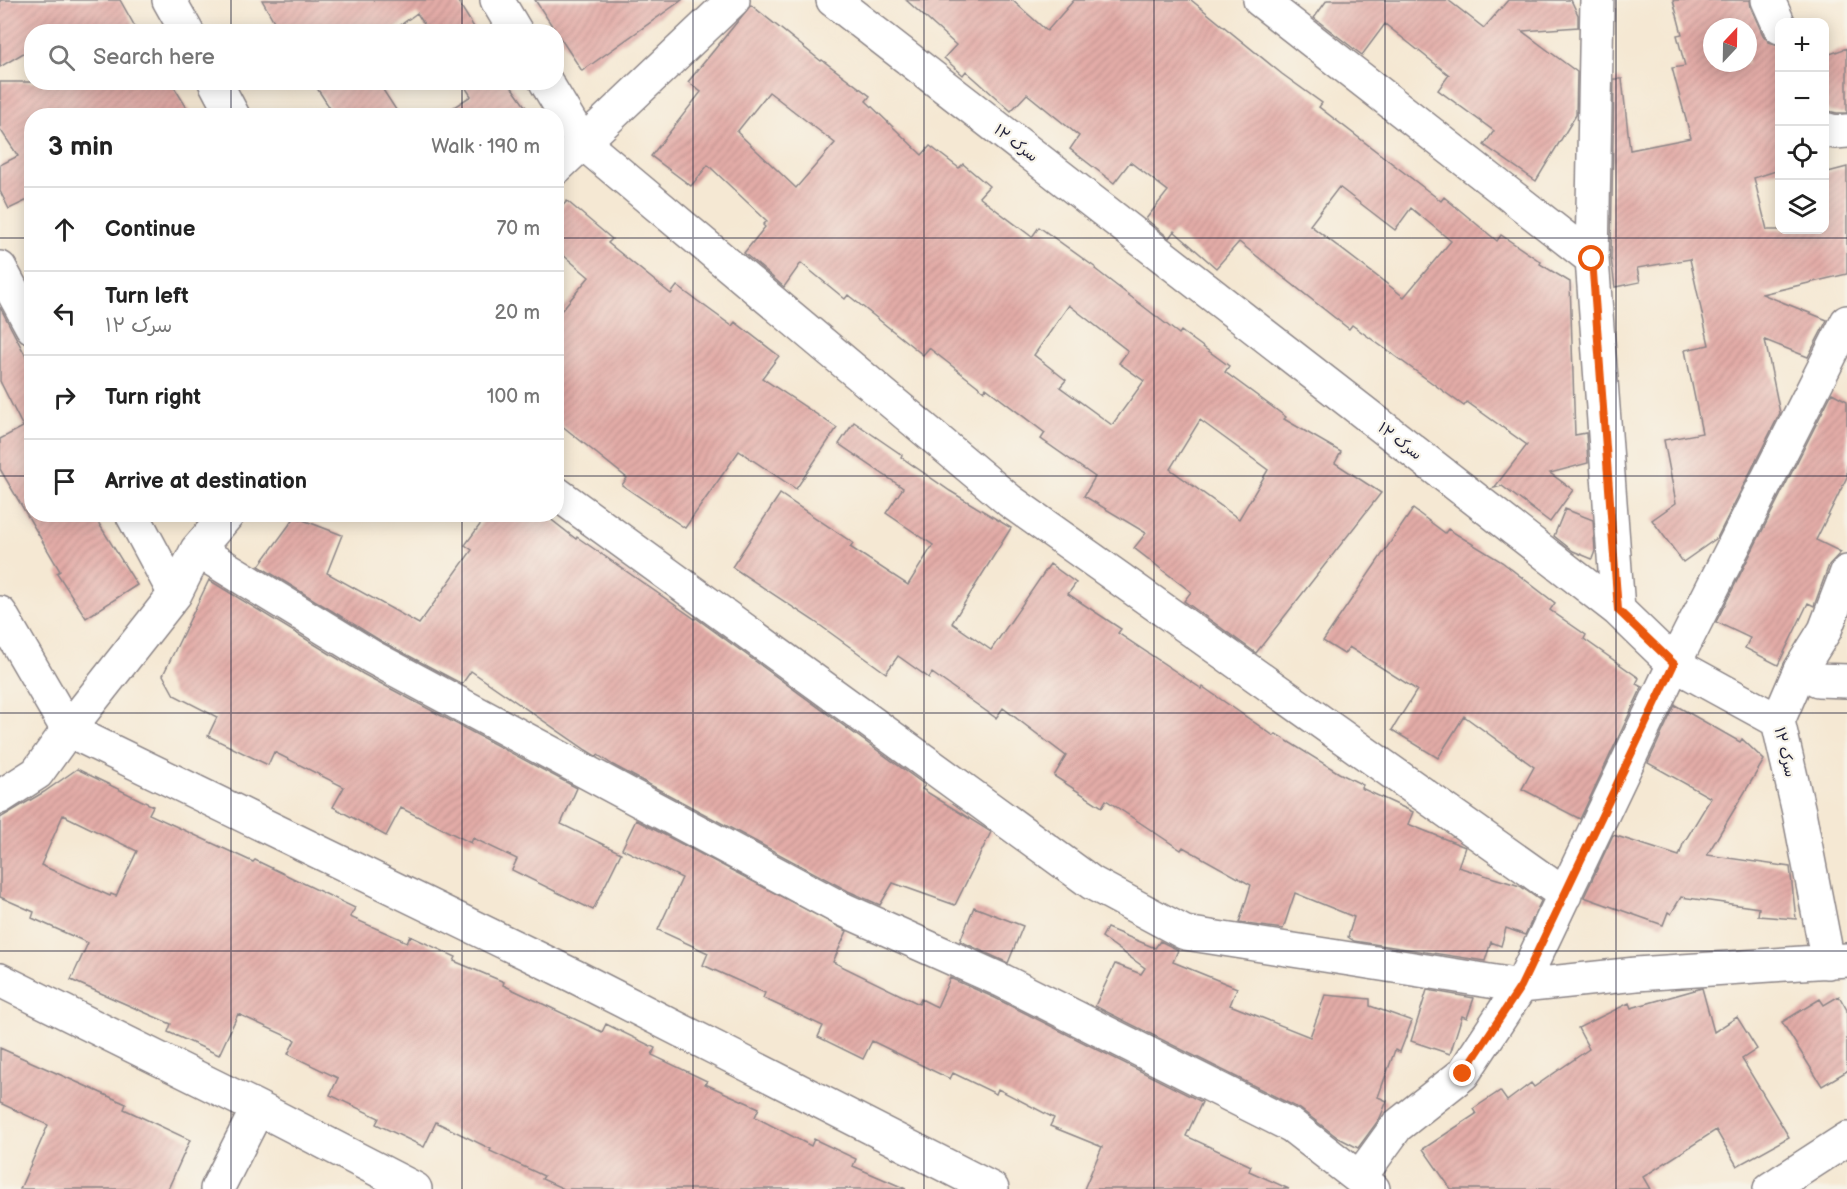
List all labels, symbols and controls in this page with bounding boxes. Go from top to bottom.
north arrow [1703,18,1757,72]
map controls [1775,18,1829,234]
button: + [1775,18,1829,72]
search box [24,24,564,90]
icon: search [45,41,78,74]
text: Search here [93,44,215,71]
button: − [1775,72,1829,126]
street label: سرک ۱۲ [990,120,1041,166]
button: locate [1775,126,1829,180]
text: 3 min [48,132,113,163]
text: Walk · 190 m [431,135,540,159]
button: layers [1775,180,1829,234]
icon: ahead [48,213,81,246]
text: Continue [105,216,195,243]
text: 70 m [496,217,540,241]
route start [1578,245,1604,271]
text: Turn left [105,283,189,310]
icon: left [48,297,81,330]
text: 20 m [495,301,540,325]
text: سرک ۱۲ [105,314,172,338]
icon: right [48,381,81,414]
text: Turn right [105,384,201,411]
text: 100 m [487,385,540,409]
street label: سرک ۱۲ [1374,418,1425,464]
icon: arrive [48,465,81,498]
text: Arrive at destination [105,468,307,495]
street label: سرک ۱۲ [1770,725,1799,779]
route end [1449,1060,1475,1086]

